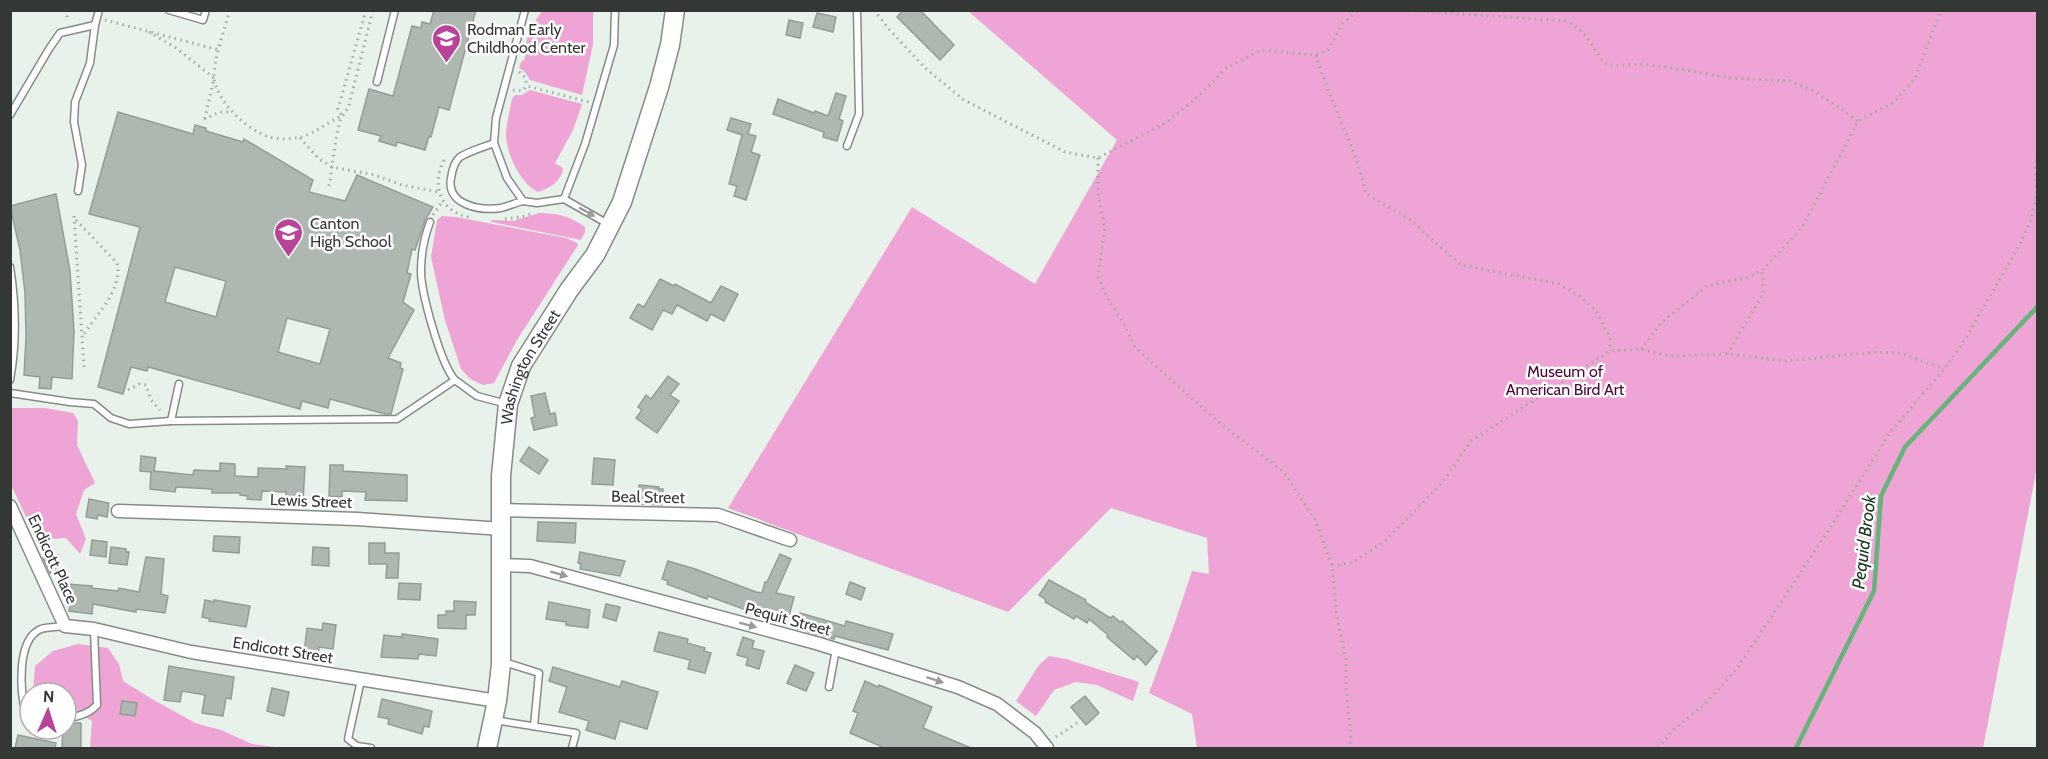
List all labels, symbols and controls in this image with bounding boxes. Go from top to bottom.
place label: Rodman Early Childhood Center [467,20,586,57]
school or university icon: Rodman Early Childhood Center [430,22,462,64]
one-way arrow [579,207,596,217]
place label: Canton High School [310,214,392,251]
school or university icon: Canton High School [273,216,305,258]
street label: Washington Street [497,305,564,425]
park label: Museum of American Bird Art [1506,362,1625,399]
street label: Beal Street [611,487,686,507]
street label: Lewis Street [269,490,353,512]
water label: Pequid Brook [1847,492,1881,590]
street label: Endicott Place [24,511,82,607]
one-way arrow [550,570,568,580]
street label: Pequit Street [743,598,834,640]
one-way arrow [739,620,757,630]
street label: Endicott Street [231,633,335,667]
one-way arrow [926,676,944,685]
north arrow [18,681,78,741]
text: N [43,687,55,706]

